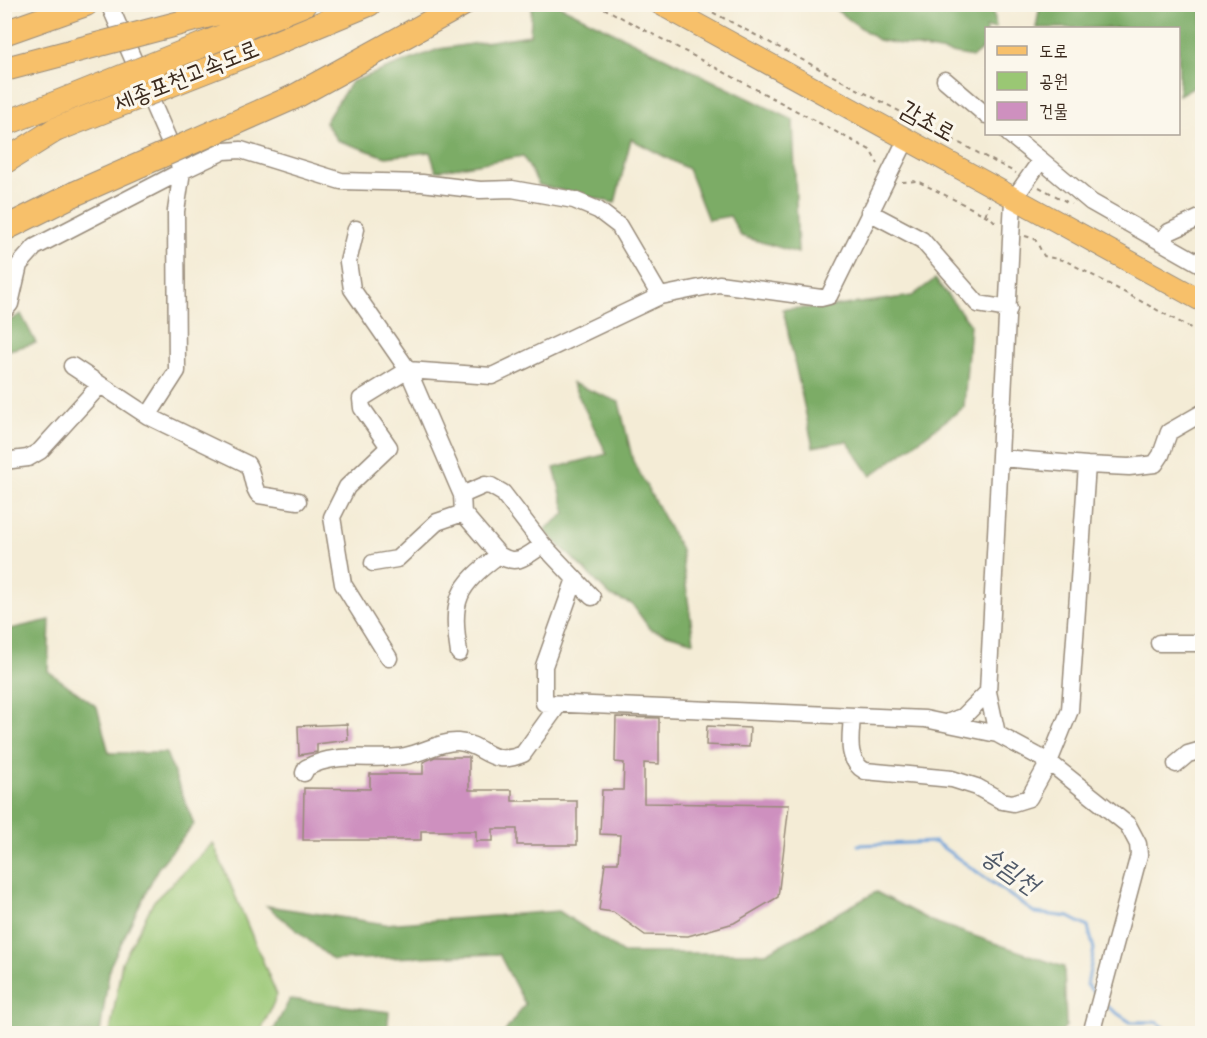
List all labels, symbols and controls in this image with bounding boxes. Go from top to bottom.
legend [985,27,1180,135]
street label: 세종포천고속도로 [109,33,265,123]
text: 도로 [1039,40,1068,66]
text: 공원 [1039,70,1068,96]
street label: 감초로 [893,94,961,152]
text: 건물 [1039,100,1068,126]
water label: 송림천 [972,838,1048,907]

